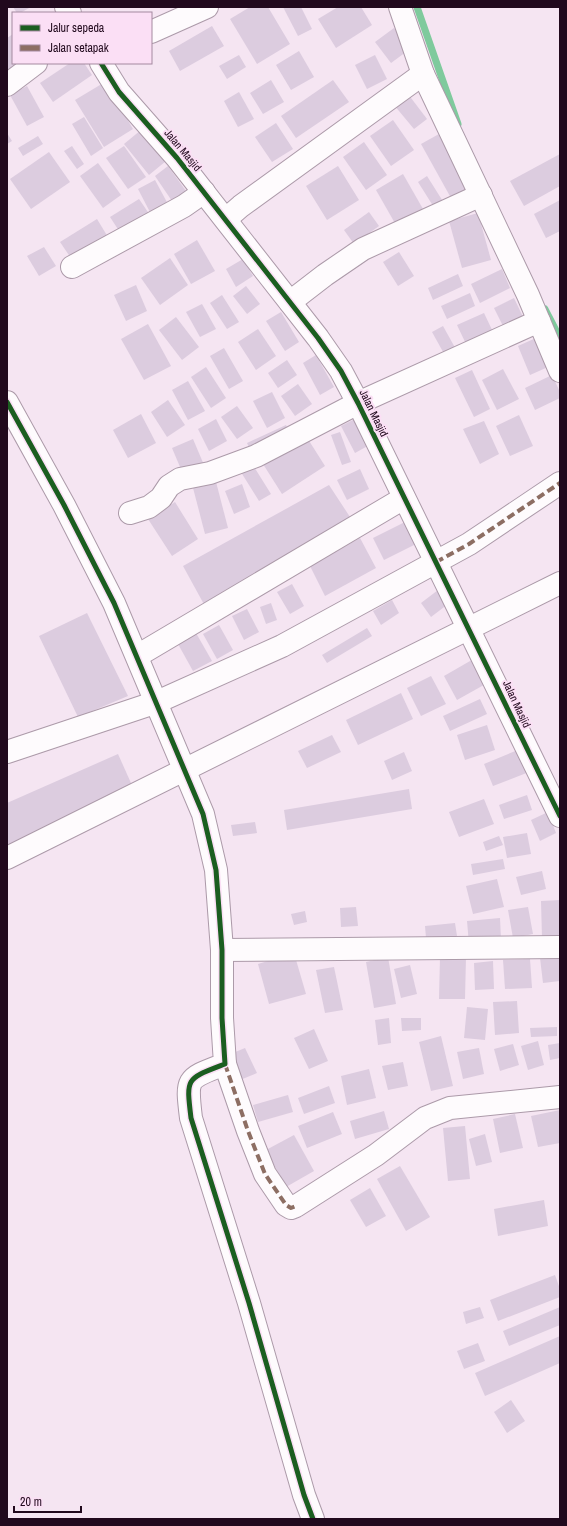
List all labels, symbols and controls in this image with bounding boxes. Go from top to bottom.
legend [12,12,152,64]
text: Jalur sepeda [48,20,105,36]
text: Jalan setapak [48,40,109,56]
street label: Jalan Masjid [161,126,205,174]
street label: Jalan Masjid [357,387,391,439]
street label: Jalan Masjid [500,678,534,730]
scale bar [14,1488,81,1514]
text: 20 m [20,1494,42,1510]

